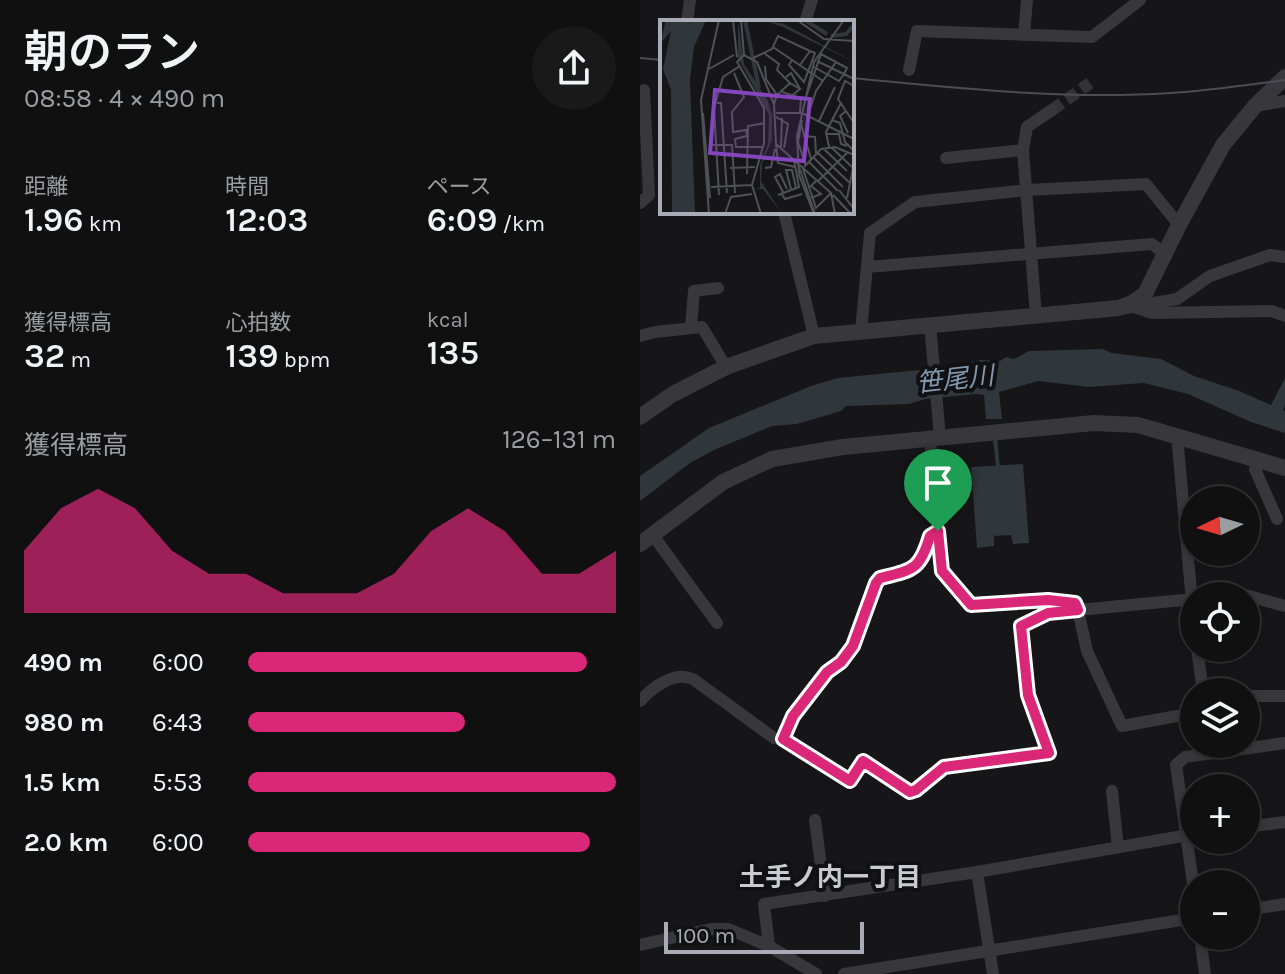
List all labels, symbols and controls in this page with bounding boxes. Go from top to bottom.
inset map [660,20,854,214]
button: share [532,26,616,110]
text: 朝のラン [24,27,200,78]
text: 08:58 · 4 × 490 m [24,83,225,114]
text: 距離 [24,174,68,200]
text: 時間 [225,174,269,200]
text: ペース [427,174,492,200]
text: 1.96 [24,200,84,240]
text: 12:03 [225,200,308,240]
text: 6:09 [427,200,497,240]
text: km [84,211,122,237]
text: /km [497,211,545,237]
text: kcal [427,307,469,333]
text: 獲得標高 [24,310,112,336]
text: 心拍数 [225,310,291,336]
text: 135 [427,333,479,373]
text: 32 [24,336,65,376]
text: 139 [225,336,279,376]
text: m [65,347,91,373]
text: bpm [279,347,330,373]
water label: 笹尾川 [915,360,998,399]
text: 126–131 m [502,424,616,455]
text: 獲得標高 [24,430,128,461]
pin [904,449,972,531]
icon: arrive [916,461,960,505]
north arrow [1180,486,1260,566]
map controls [1180,486,1260,950]
button: locate [1180,582,1260,662]
text: 490 m [24,647,103,678]
text: 6:00 [152,647,204,678]
button: layers [1180,678,1260,758]
text: 980 m [24,707,104,738]
text: 6:43 [152,707,203,738]
text: 1.5 km [24,767,101,798]
text: 5:53 [152,767,203,798]
button: + [1180,774,1260,854]
text: 2.0 km [24,827,108,858]
text: 6:00 [152,827,204,858]
district label: 土手ノ内一丁目 [739,862,921,893]
button: − [1180,870,1260,950]
scale bar [664,918,864,954]
text: 100 m [676,923,735,949]

